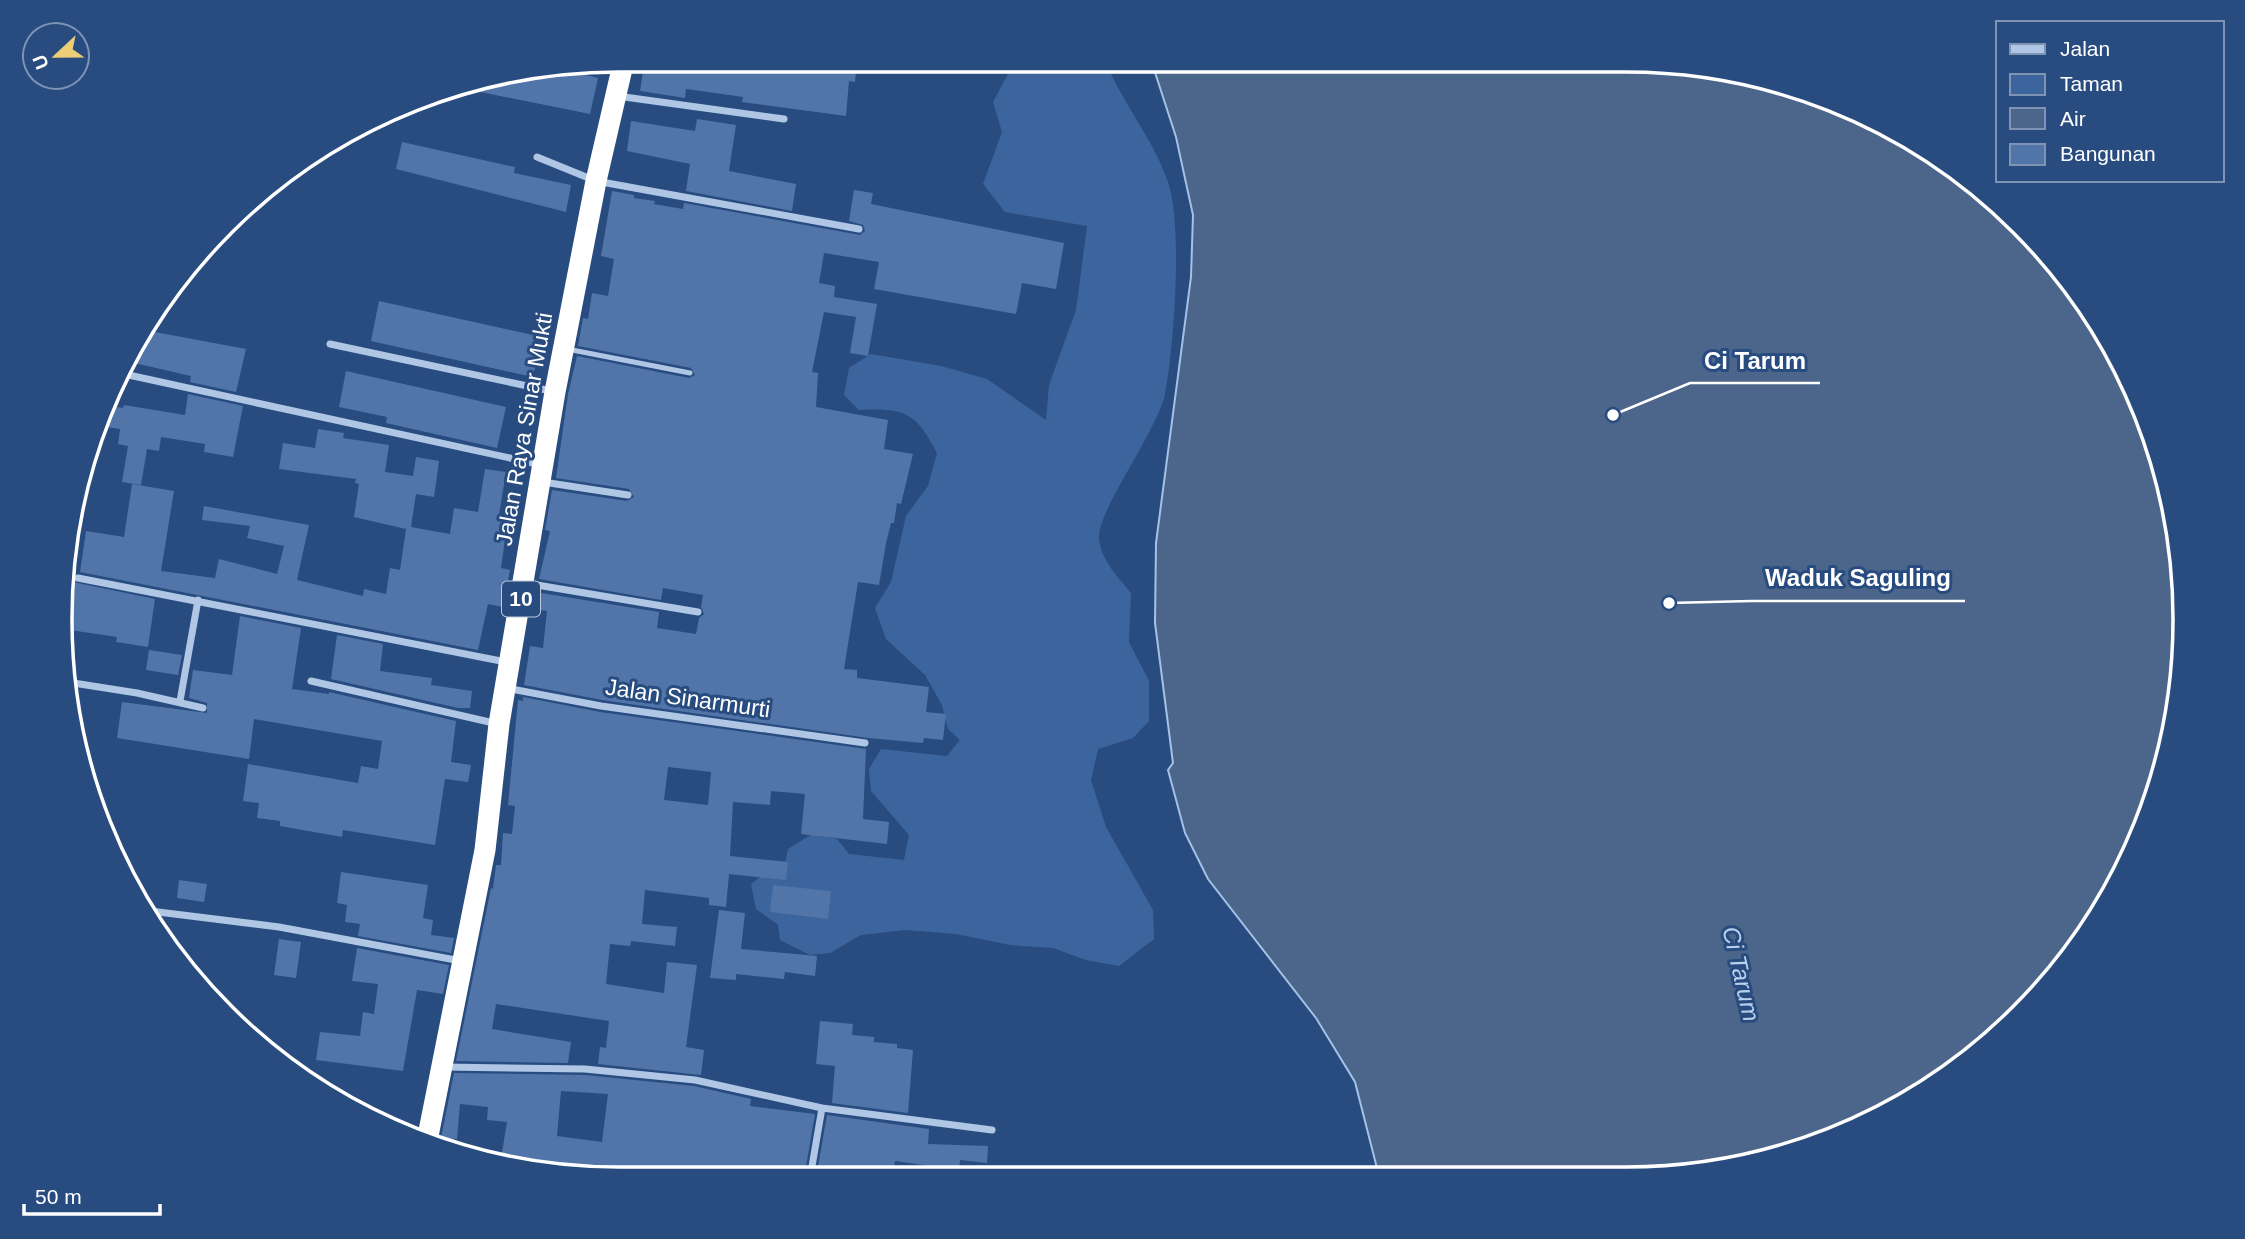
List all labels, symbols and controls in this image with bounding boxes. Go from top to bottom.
north arrow [21,21,91,91]
legend [1996,21,2224,182]
text: Jalan [2060,37,2110,60]
text: U [28,52,53,72]
text: Taman [2060,72,2123,95]
text: Air [2060,107,2086,130]
text: Bangunan [2060,142,2156,165]
street label: Jalan Raya Sinar Mukti [491,310,557,548]
callout: Ci Tarum [1690,338,1820,383]
text: Ci Tarum [1704,347,1806,374]
callout: Waduk Saguling [1751,556,1965,601]
text: Waduk Saguling [1765,564,1951,591]
road number: 10 [502,582,540,616]
street label: Jalan Sinarmurti [604,674,772,722]
water label: Ci Tarum [1717,924,1765,1024]
scale bar [24,1172,161,1216]
text: 50 m [35,1185,82,1208]

